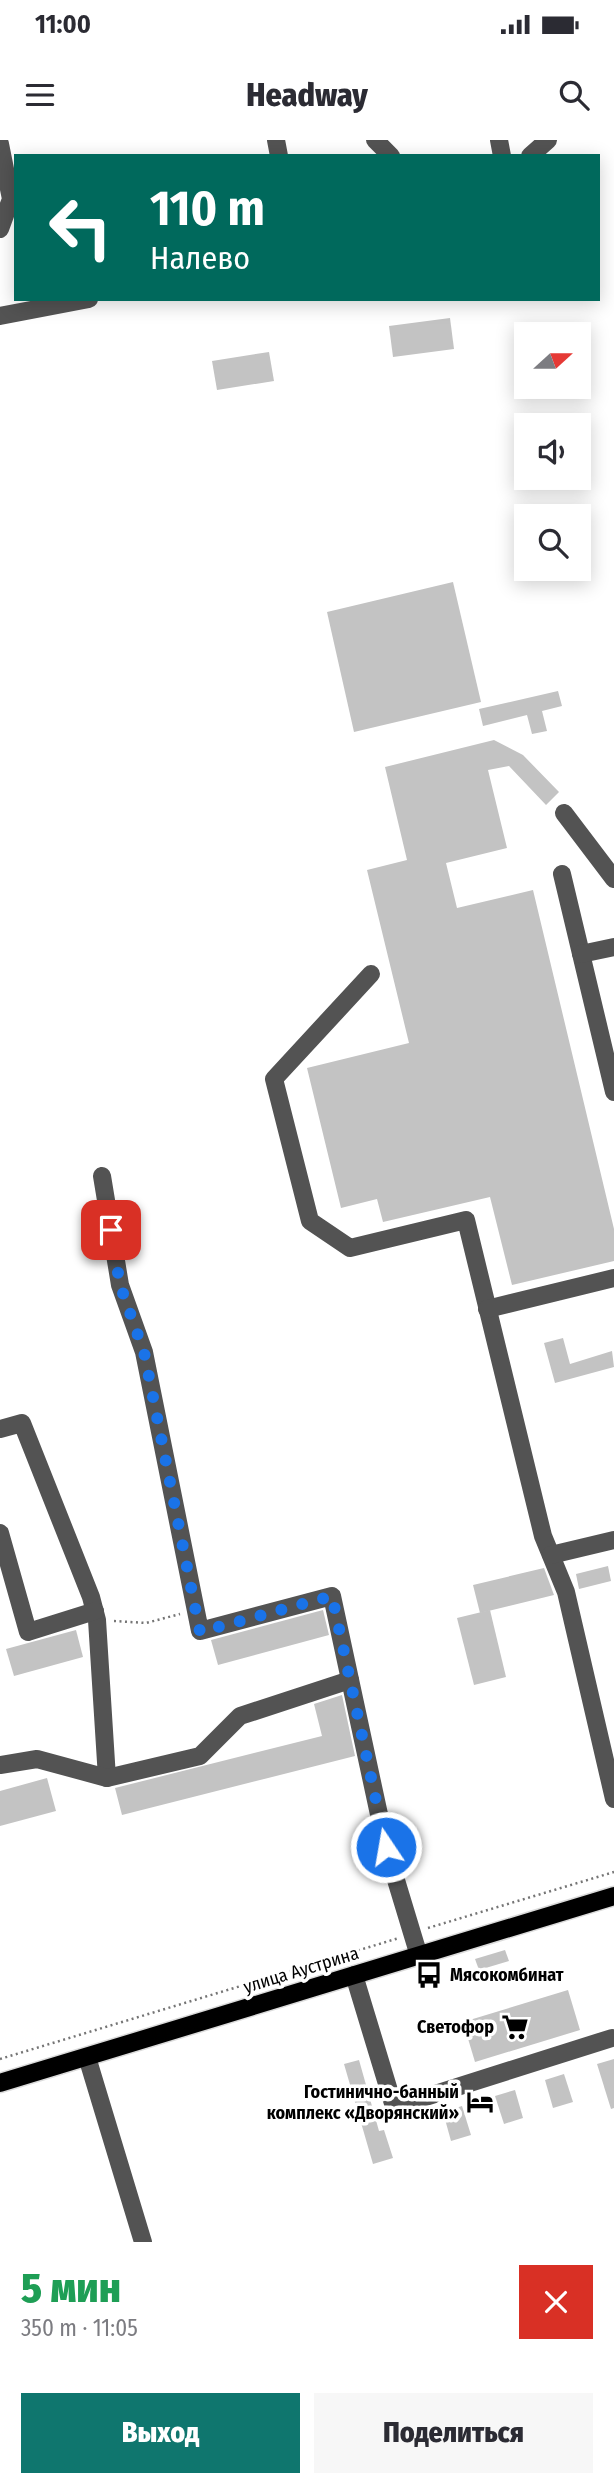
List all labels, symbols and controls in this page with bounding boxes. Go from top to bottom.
text: 11:00 [35,9,91,40]
icon: menu [21,76,59,114]
text: Headway [246,76,368,114]
icon: search [555,76,593,114]
text: 110 m [150,179,265,238]
icon: left [35,182,126,273]
text: Налево [150,239,250,277]
north arrow [514,322,592,399]
map controls [514,322,591,581]
button: sound [514,413,591,490]
button: search [514,504,591,581]
pin [81,1200,141,1260]
icon: arrive [92,1211,130,1249]
position arrow [349,1810,423,1884]
street label: улица Аустрина [241,1942,361,1998]
bus stop icon: Мясокомбинат [414,1960,444,1990]
place label: Мясокомбинат [450,1964,564,1986]
supermarket icon: Светофор [500,2012,530,2042]
place label: Светофор [417,2016,494,2038]
place label: Гостинично-банный комплекс «Дворянский» [267,2081,459,2124]
hotel icon: Гостинично-банный комплекс «Дворянский» [465,2087,495,2117]
text: 5 мин [21,2263,121,2313]
button: close [519,2265,593,2339]
text: 350 m · 11:05 [21,2314,138,2342]
button: Выход [21,2393,300,2473]
button: Поделиться [314,2393,593,2473]

